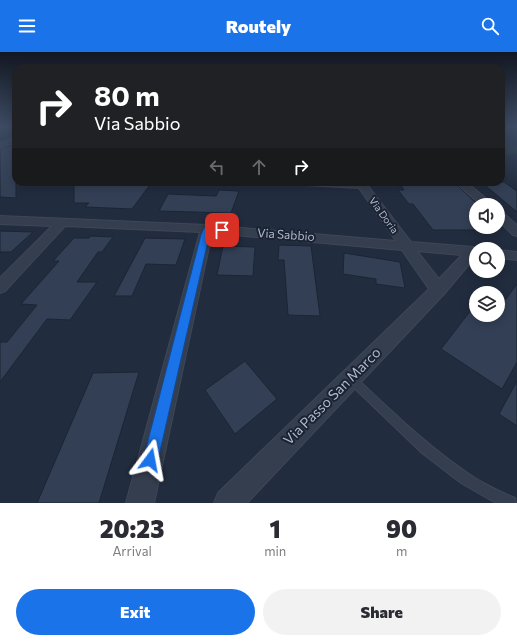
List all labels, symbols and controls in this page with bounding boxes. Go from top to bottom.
icon: menu [16,15,38,37]
text: Routely [226,15,291,37]
icon: search [479,15,501,37]
text: 80 m [94,78,160,112]
icon: right [28,80,80,132]
text: Via Sabbio [94,112,181,134]
icon: left [206,156,228,178]
icon: ahead [248,156,270,178]
icon: right [290,156,312,178]
street label: Via Doria [367,195,401,235]
map controls [469,198,505,322]
button: sound [469,198,505,234]
pin [205,213,239,247]
icon: arrive [211,219,233,241]
street label: Via Sabbio [257,225,315,243]
button: search [469,242,505,278]
button: layers [469,286,505,322]
street label: Via Passo San Marco [279,343,384,448]
position arrow [129,439,171,481]
text: 20:23 [100,514,164,543]
text: 1 [270,514,281,543]
text: 90 [386,514,417,543]
text: Arrival [112,543,152,559]
text: min [264,543,286,559]
text: m [396,543,407,559]
button: Exit [16,589,255,635]
button: Share [263,589,501,635]

